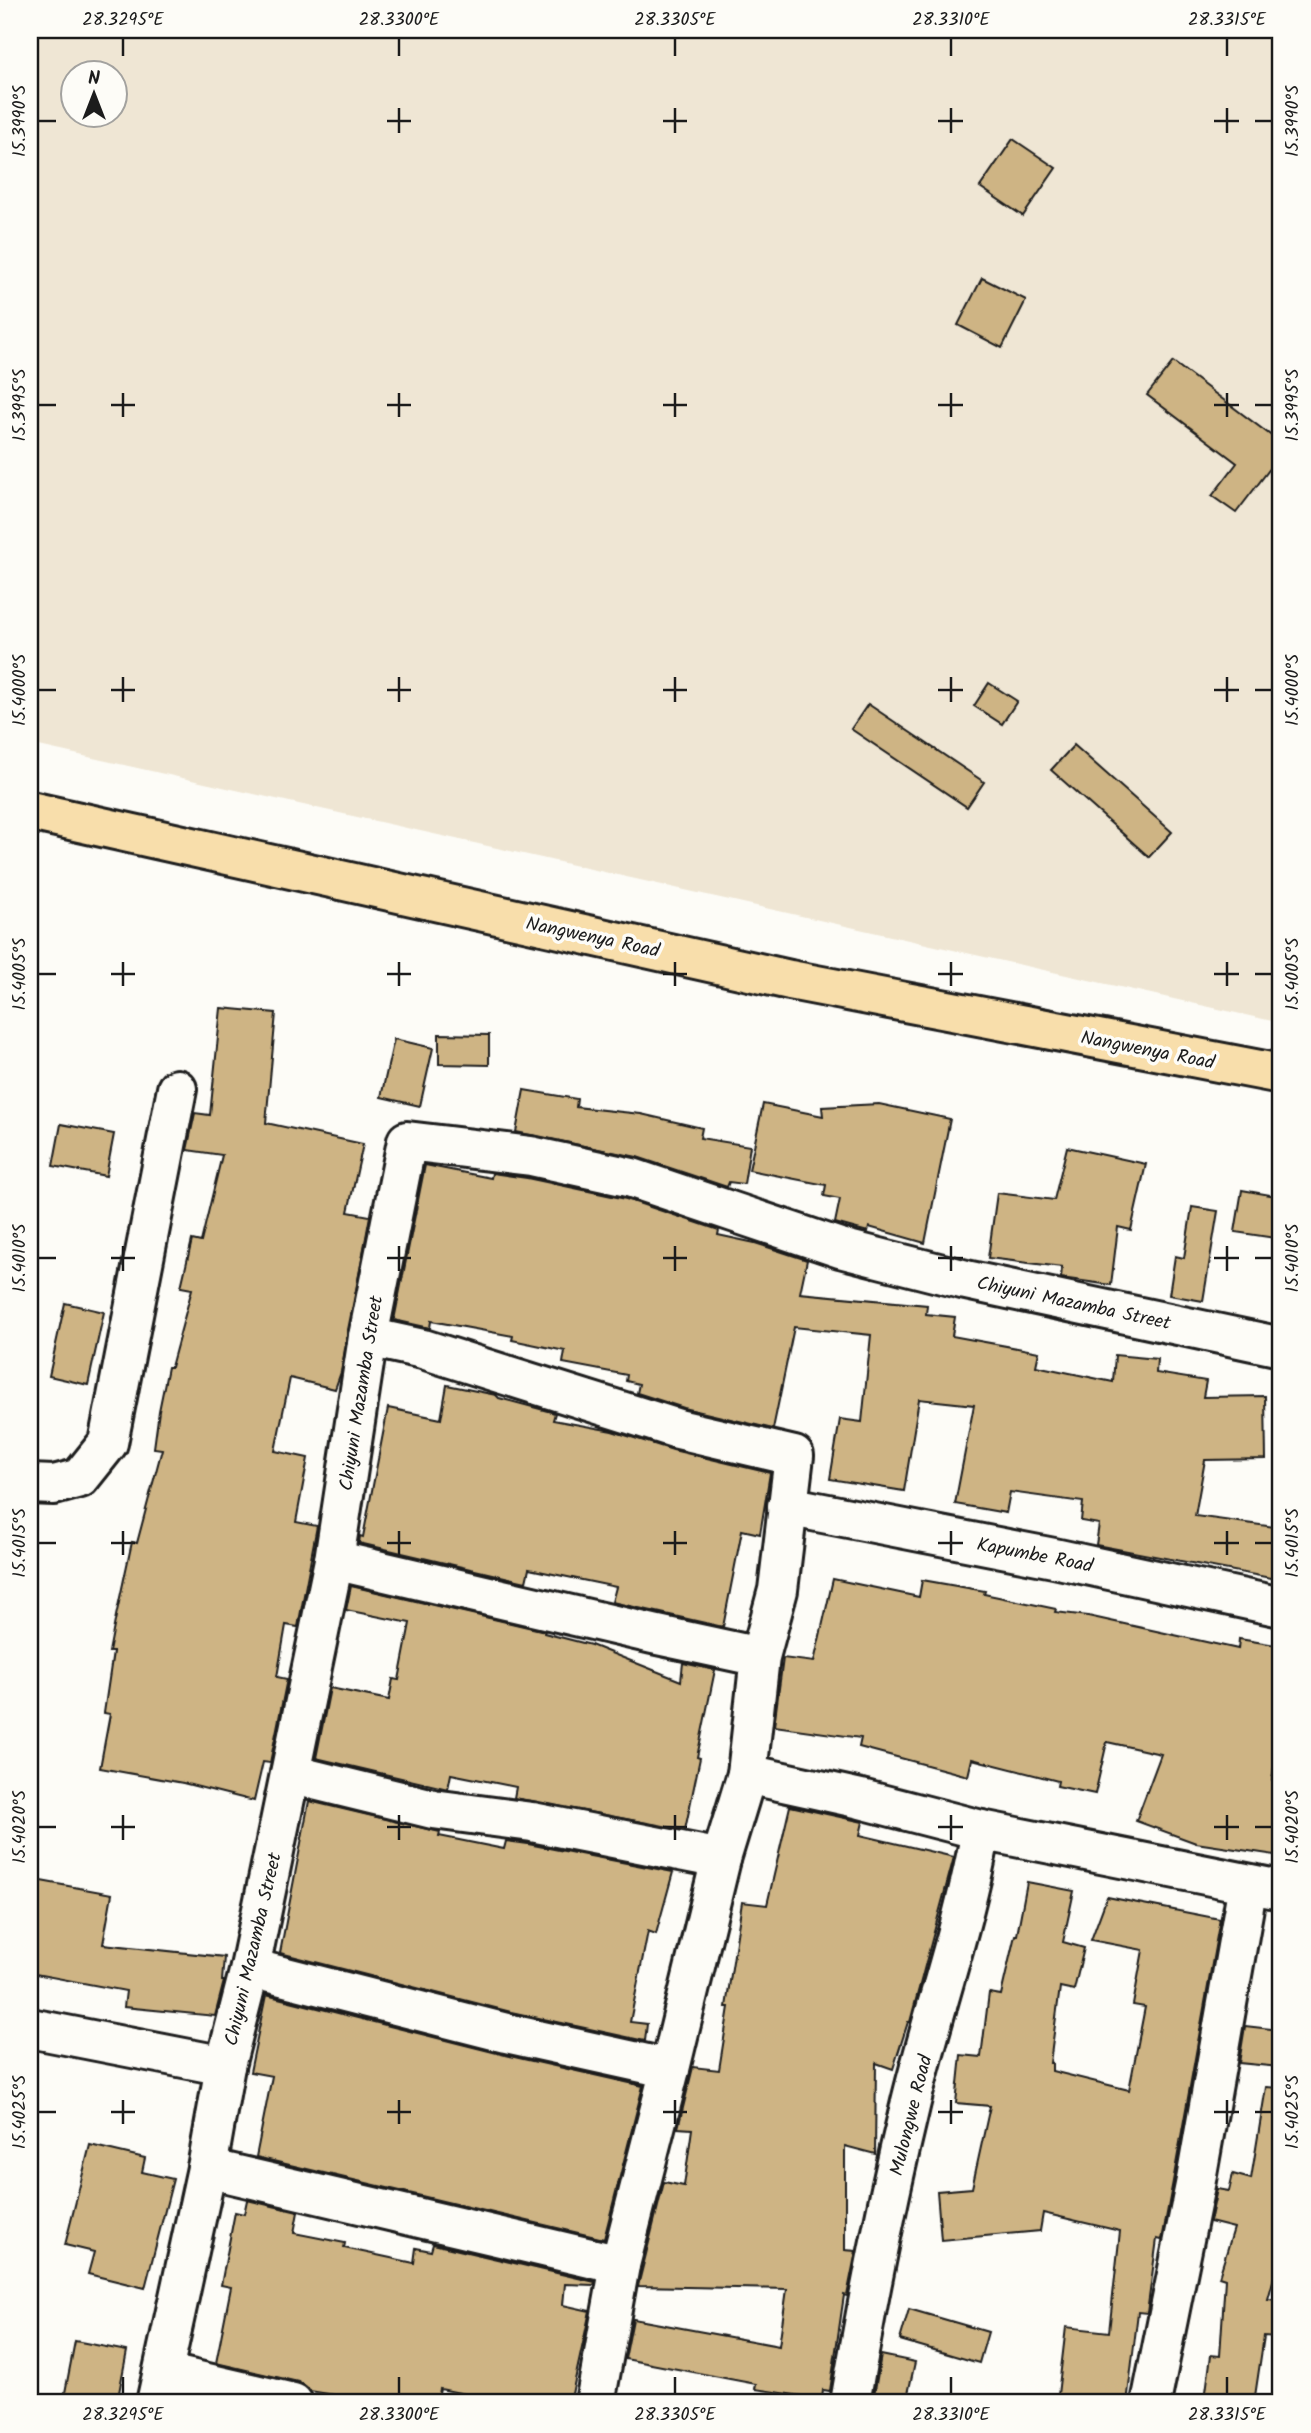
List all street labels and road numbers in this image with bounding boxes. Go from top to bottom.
street label: Nangwenya Road [523,909,663,967]
street label: Nangwenya Road [1078,1023,1218,1079]
street label: Chiyuni Mazamba Street [974,1269,1174,1339]
street label: Chiyuni Mazamba Street [332,1293,392,1493]
street label: Kapumbe Road [974,1530,1096,1582]
street label: Chiyuni Mazamba Street [217,1849,291,2049]
street label: Mulongwe Road [882,2051,942,2179]

